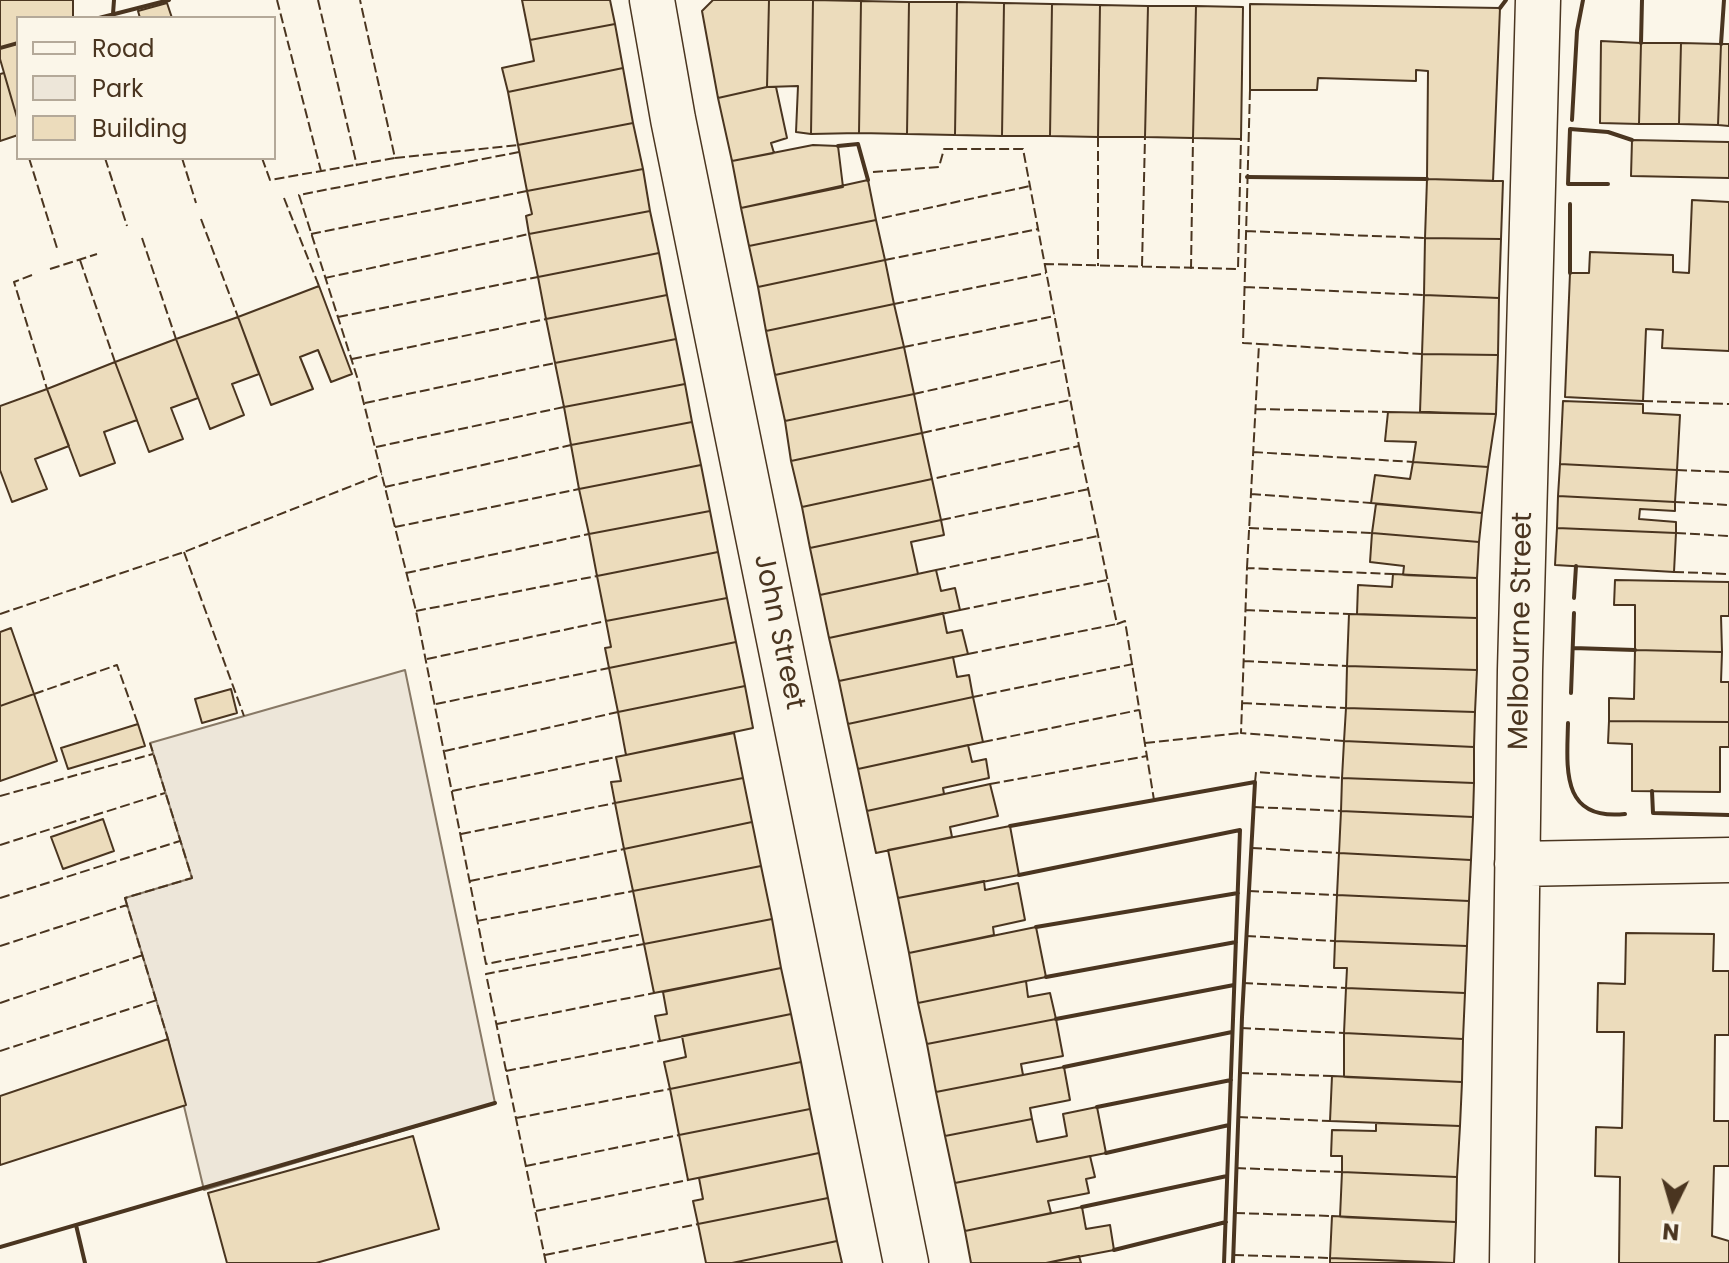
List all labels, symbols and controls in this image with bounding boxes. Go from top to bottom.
legend [16,16,276,160]
text: Road [92,32,154,65]
text: Park [92,72,143,105]
text: Building [92,112,188,145]
street label: Melbourne Street [1503,512,1541,750]
street label: John Street [745,551,811,713]
north arrow [1633,1167,1713,1247]
text: N [1661,1215,1680,1248]

